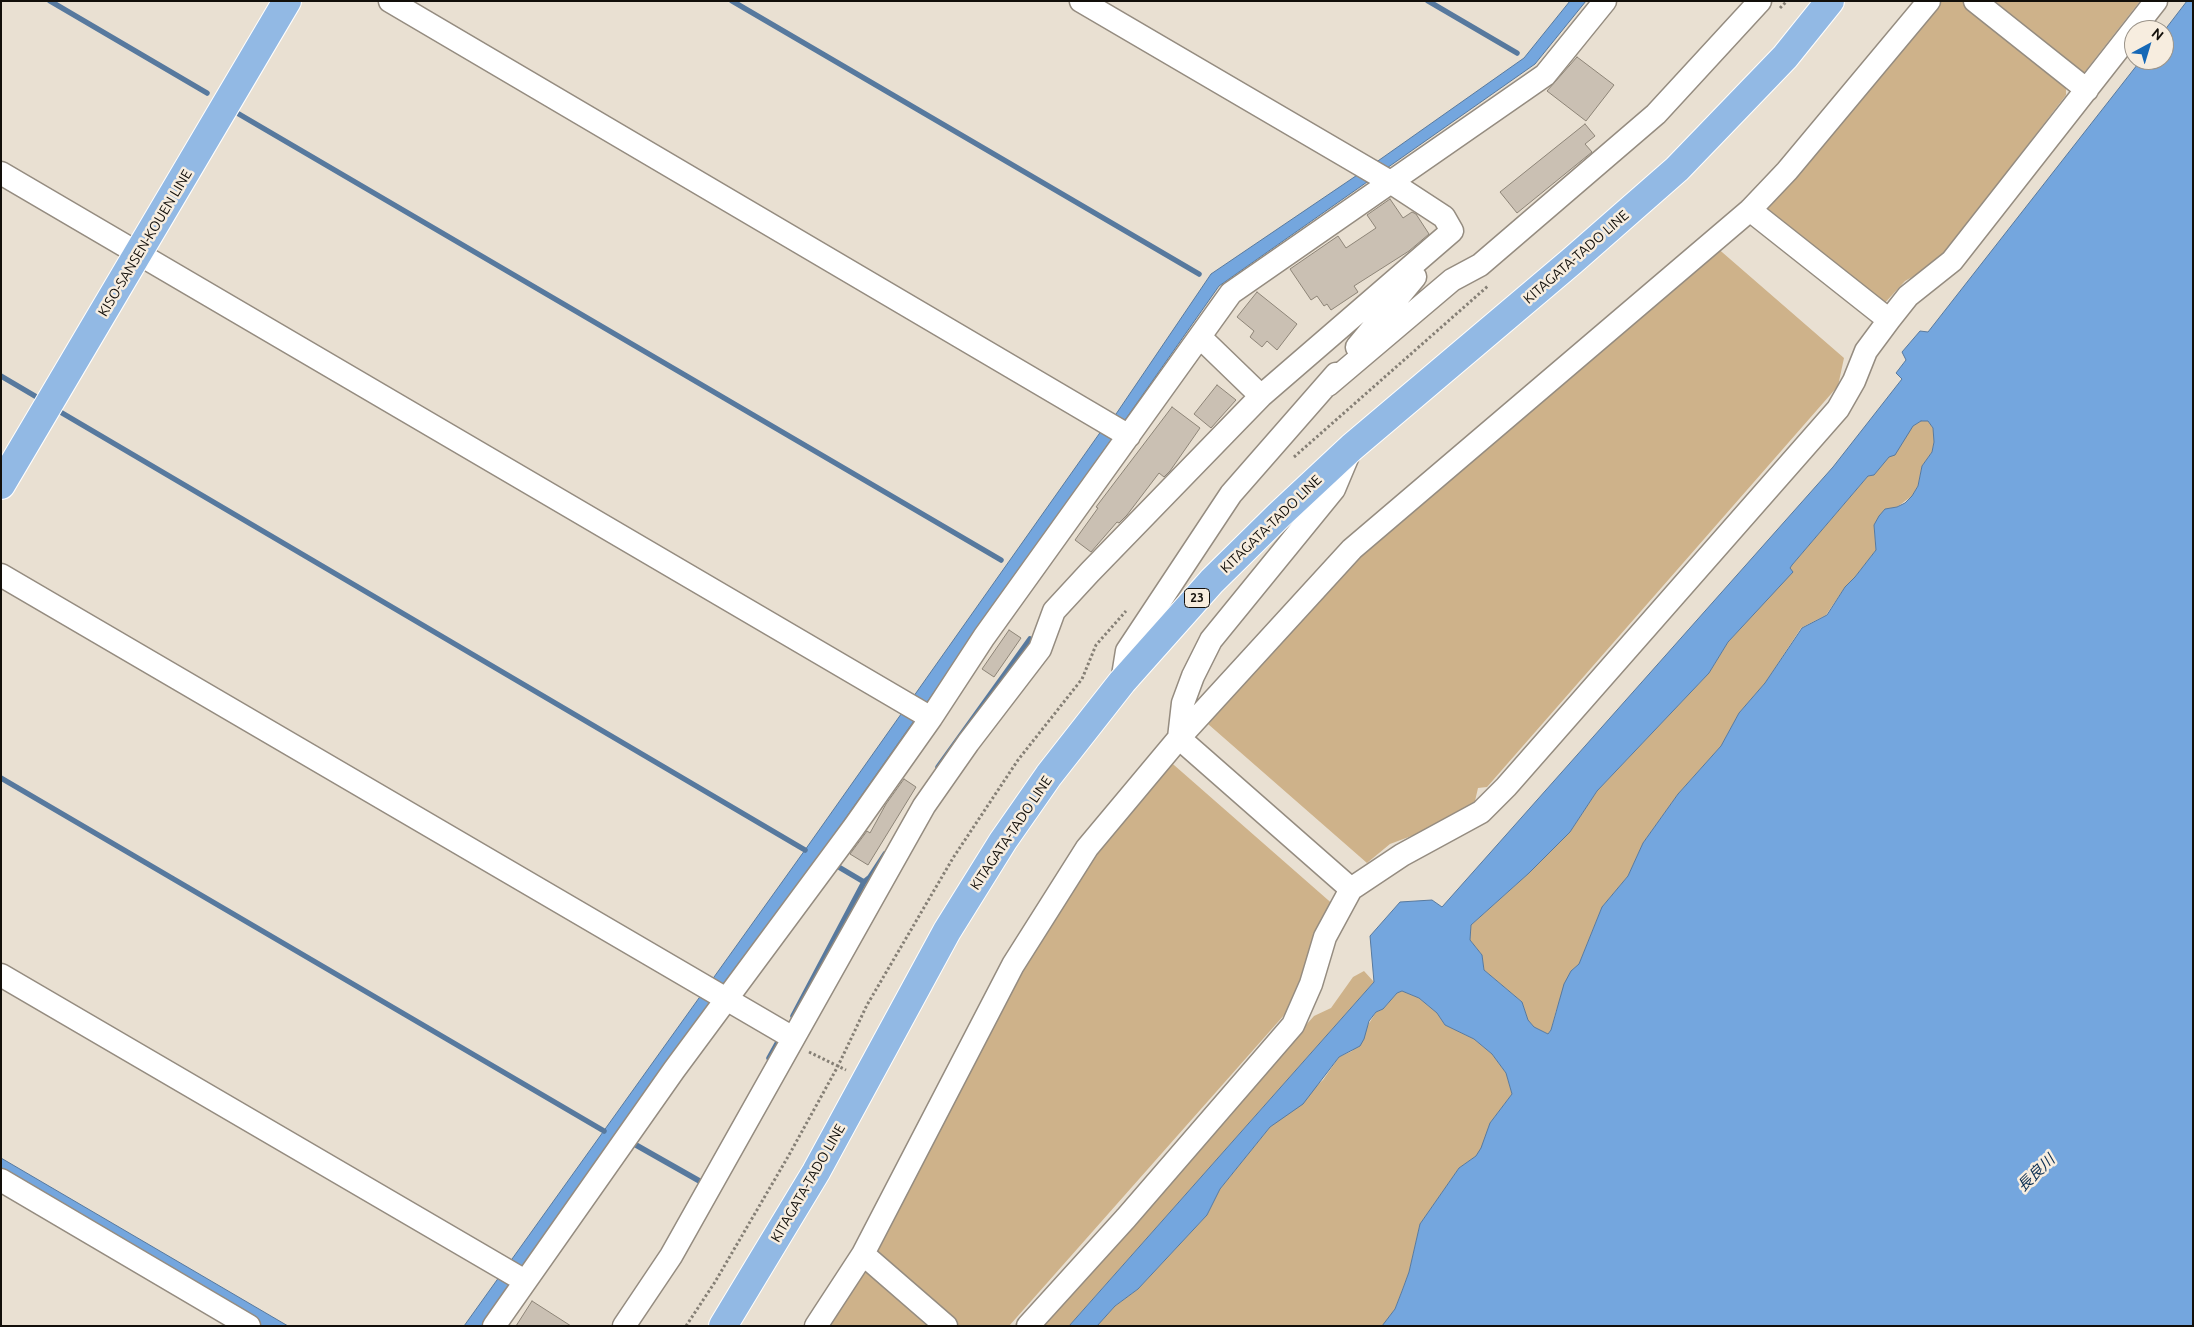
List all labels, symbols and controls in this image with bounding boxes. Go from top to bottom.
north arrow [2124,20,2174,70]
text: N [2149,25,2167,44]
street label: KISO-SANSEN-KOUEN LINE [94,167,196,319]
street label: KITAGATA-TADO LINE [1520,207,1632,307]
street label: KITAGATA-TADO LINE [1217,471,1325,577]
road number: 23 [1184,588,1210,608]
street label: KITAGATA-TADO LINE [967,773,1055,893]
street label: KITAGATA-TADO LINE [767,1121,849,1245]
water label: 長良川 [2014,1151,2058,1195]

